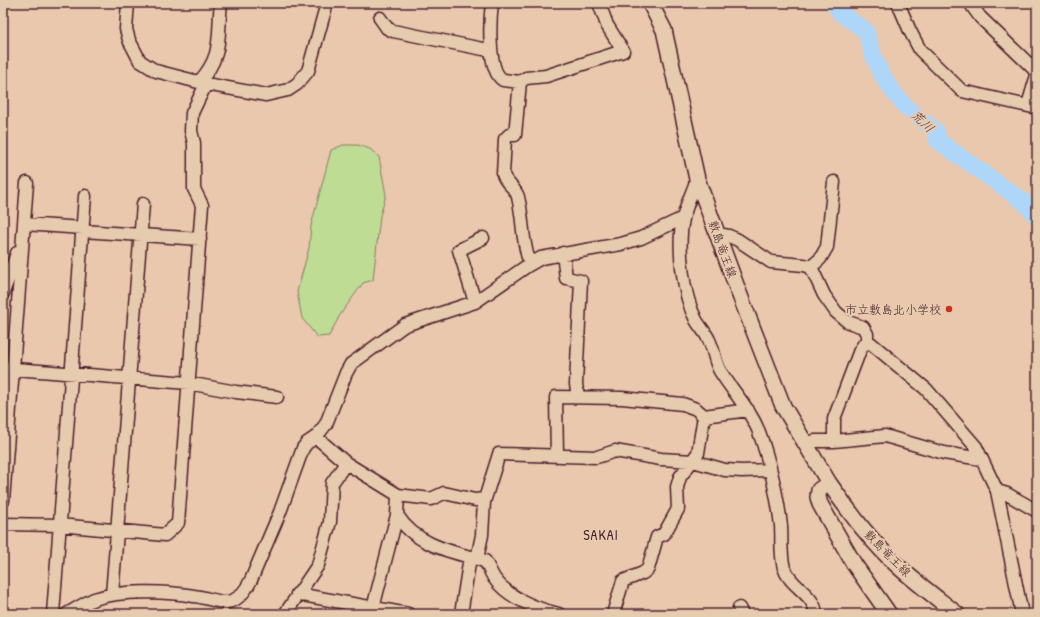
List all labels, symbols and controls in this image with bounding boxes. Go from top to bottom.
water label: 荒川 [907,105,939,137]
street label: 敷島竜王線 [705,218,741,280]
place label: 市立敷島北小学校 [845,301,941,318]
marker: 市立敷島北小学校 [944,304,954,314]
district label: SAKAI [583,525,619,544]
street label: 敷島竜王線 [861,526,915,580]

